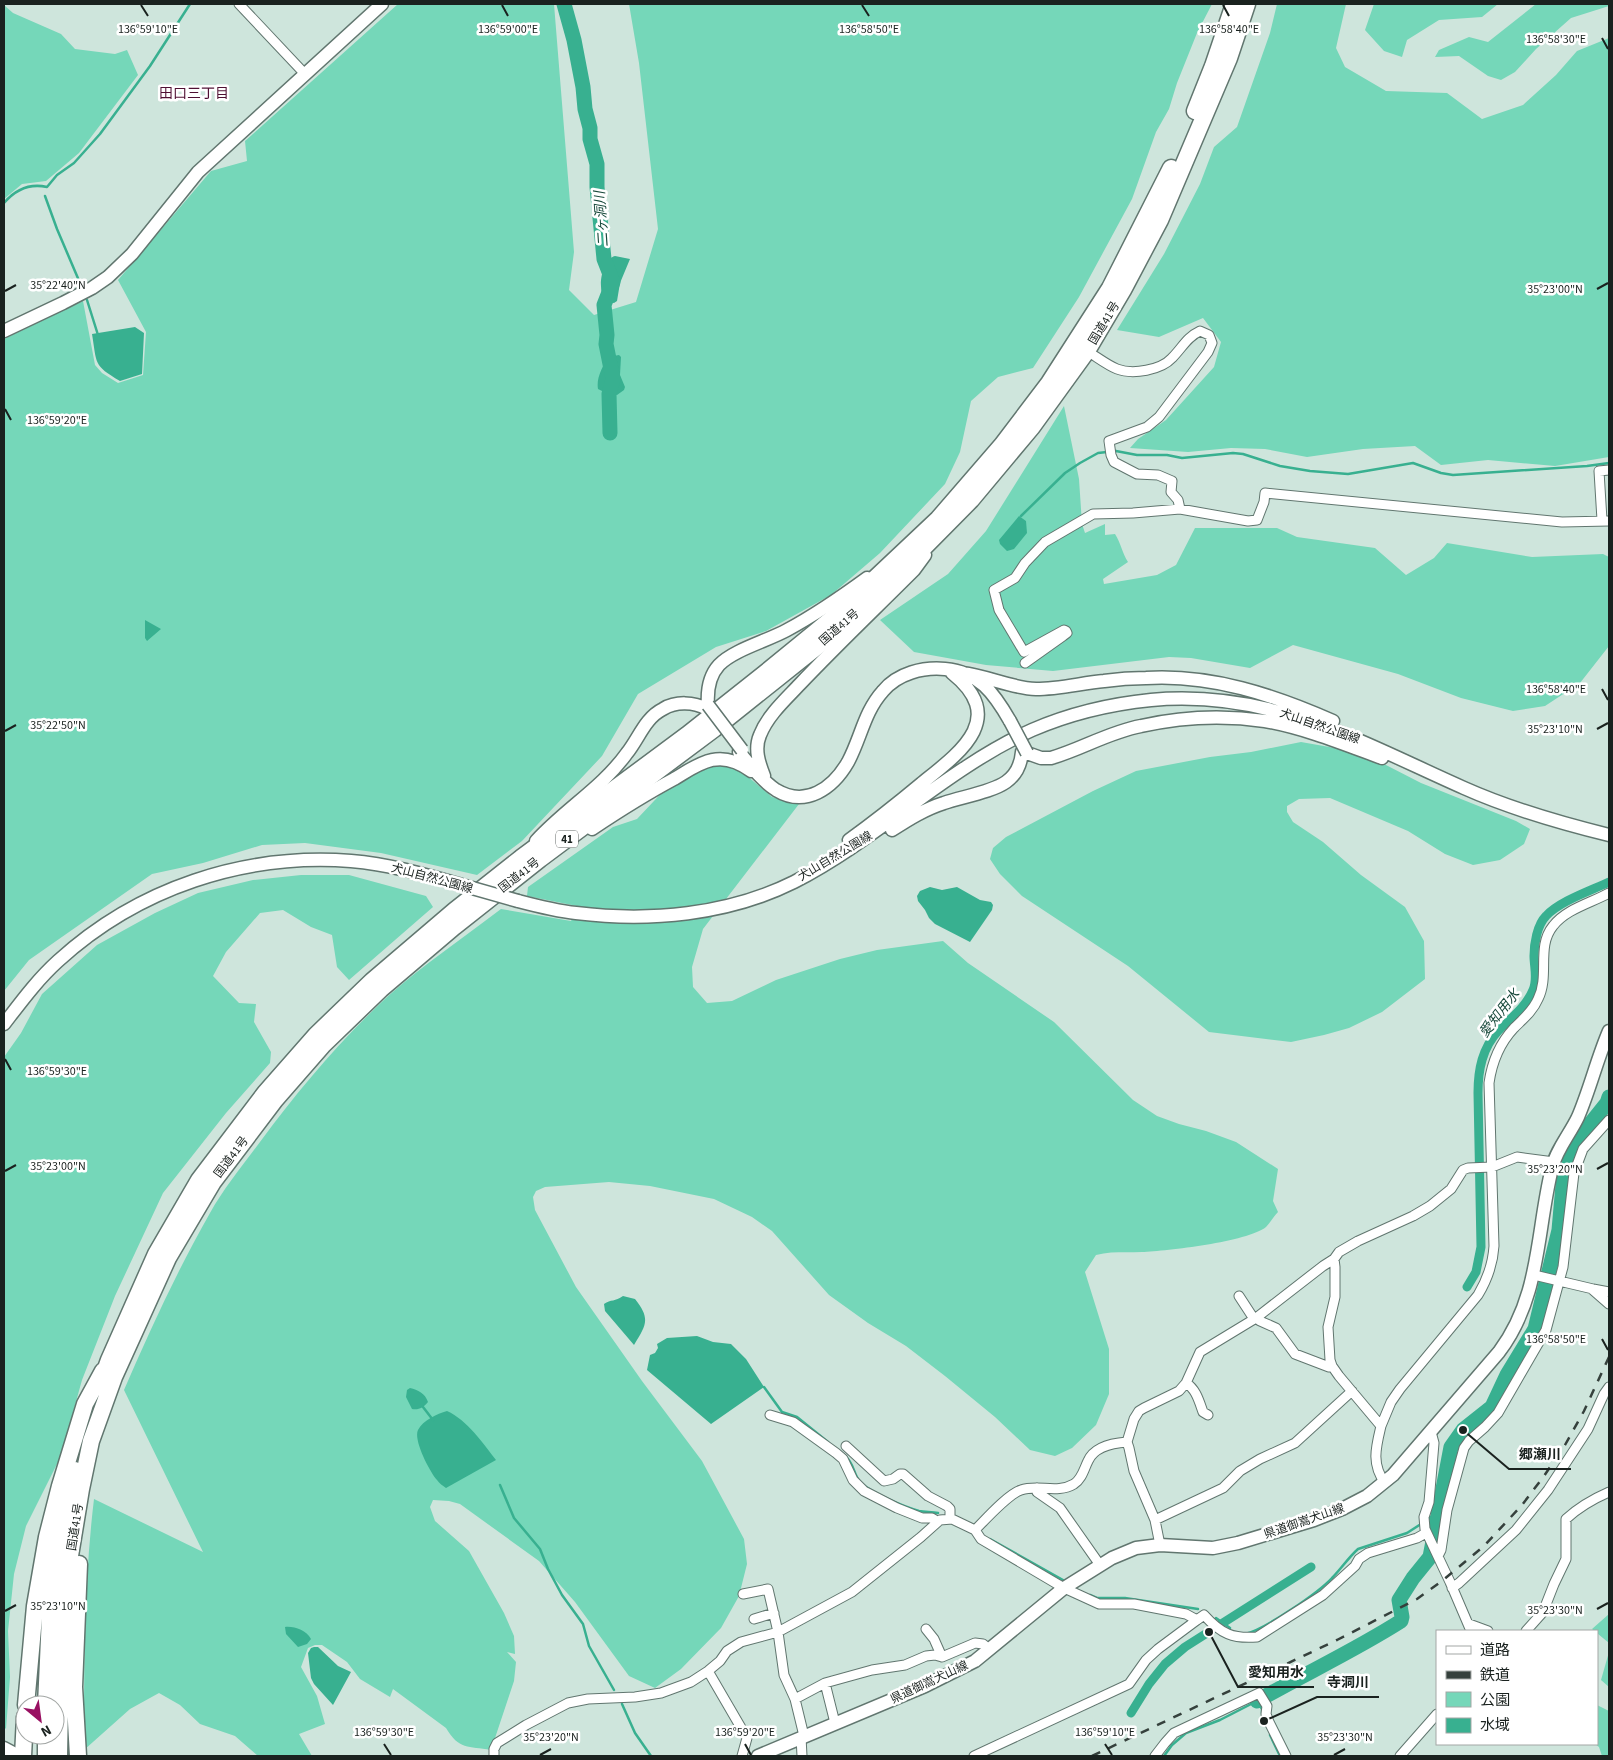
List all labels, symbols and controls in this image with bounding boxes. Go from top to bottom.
text: 136°59'10"E [118,21,178,38]
text: 136°59'00"E [478,21,538,38]
text: 136°58'50"E [839,21,899,38]
text: 136°58'40"E [1199,21,1259,38]
text: 136°58'30"E [1526,31,1586,48]
district label: 田口三丁目 [159,84,229,104]
water label: 二ヶ洞川 [590,188,614,248]
text: 35°22'40"N [30,277,86,294]
text: 35°23'00"N [1527,281,1583,298]
street label: 国道41号 [1085,298,1124,348]
text: 136°59'20"E [27,412,87,429]
street label: 国道41号 [816,605,863,650]
text: 136°58'40"E [1526,681,1586,698]
street label: 犬山自然公園線 [1277,705,1362,748]
text: 35°22'50"N [30,717,86,734]
text: 35°23'10"N [1527,721,1583,738]
street label: 犬山自然公園線 [795,828,876,885]
road number: 41 [556,831,578,848]
street label: 国道41号 [495,854,543,897]
street label: 犬山自然公園線 [389,859,475,898]
water label: 愛知用水 [1475,984,1526,1042]
text: 136°59'30"E [27,1063,87,1080]
street label: 国道41号 [210,1133,253,1182]
text: 35°23'00"N [30,1158,86,1175]
text: 35°23'20"N [1527,1161,1583,1178]
text: 136°58'50"E [1526,1331,1586,1348]
callout: 郷瀬川 [1509,1440,1571,1469]
text: 郷瀬川 [1519,1445,1561,1465]
street label: 県道御嵩犬山線 [1262,1500,1347,1543]
street label: 国道41号 [63,1502,88,1552]
text: 35°23'10"N [30,1598,86,1615]
text: 35°23'30"N [1527,1602,1583,1619]
legend [1436,1630,1598,1745]
text: 道路 [1480,1640,1510,1661]
street label: 県道御嵩犬山線 [888,1657,971,1708]
callout: 愛知用水 [1238,1658,1314,1687]
text: 愛知用水 [1248,1663,1304,1683]
text: 鉄道 [1480,1665,1510,1686]
callout: 寺洞川 [1317,1668,1379,1697]
text: 寺洞川 [1327,1673,1369,1693]
text: 公園 [1480,1690,1510,1711]
north arrow [15,1695,65,1745]
text: 水域 [1480,1715,1510,1736]
text: N [37,1719,55,1741]
text: 136°59'30"E [354,1724,414,1741]
text: 136°59'20"E [715,1724,775,1741]
text: 136°59'10"E [1075,1724,1135,1741]
text: 35°23'20"N [523,1729,579,1746]
text: 35°23'30"N [1317,1729,1373,1746]

